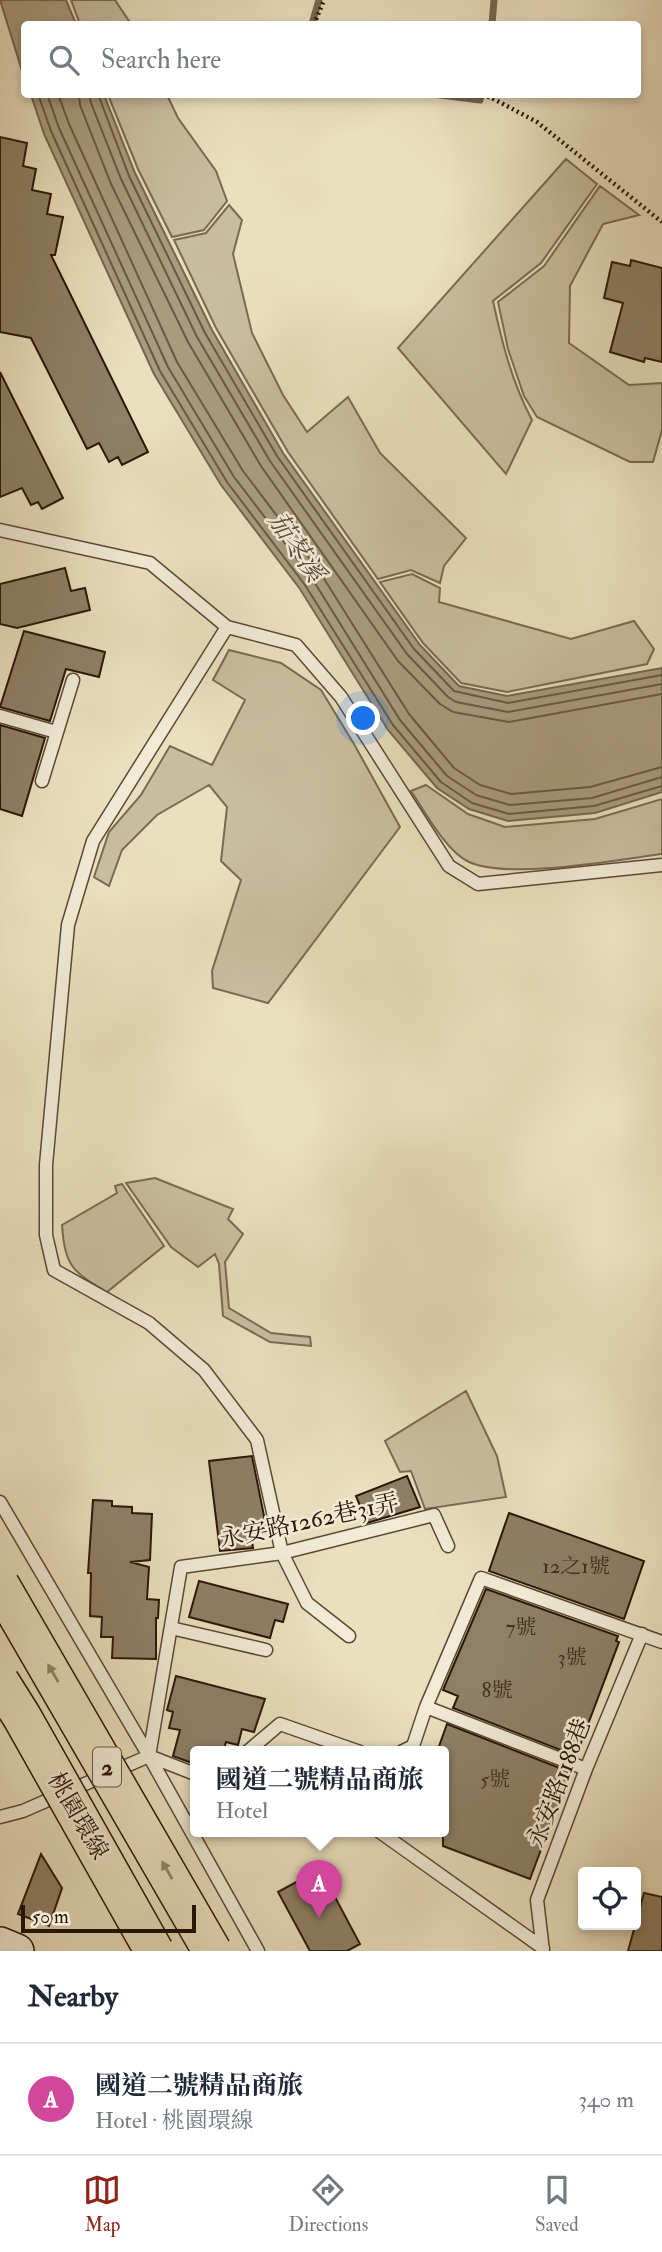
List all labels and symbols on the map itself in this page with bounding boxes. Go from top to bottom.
water label: 茄苳溪 [261,506,333,591]
your location [346,701,380,735]
street label: 永安路1262巷31弄 [216,1487,402,1555]
house number: 12之1號 [542,1553,610,1580]
house number: 7號 [506,1614,536,1641]
house number: 3號 [557,1644,587,1671]
one-way arrow [47,1664,59,1683]
house number: 8號 [482,1677,512,1704]
street label: 永安路1188巷 [520,1714,598,1852]
road number: 2 [93,1748,121,1786]
house number: 5號 [480,1766,510,1793]
street label: 桃園環線 [41,1767,115,1865]
pin: A [296,1860,342,1918]
one-way arrow [161,1861,173,1880]
scale bar [21,1902,196,1934]

